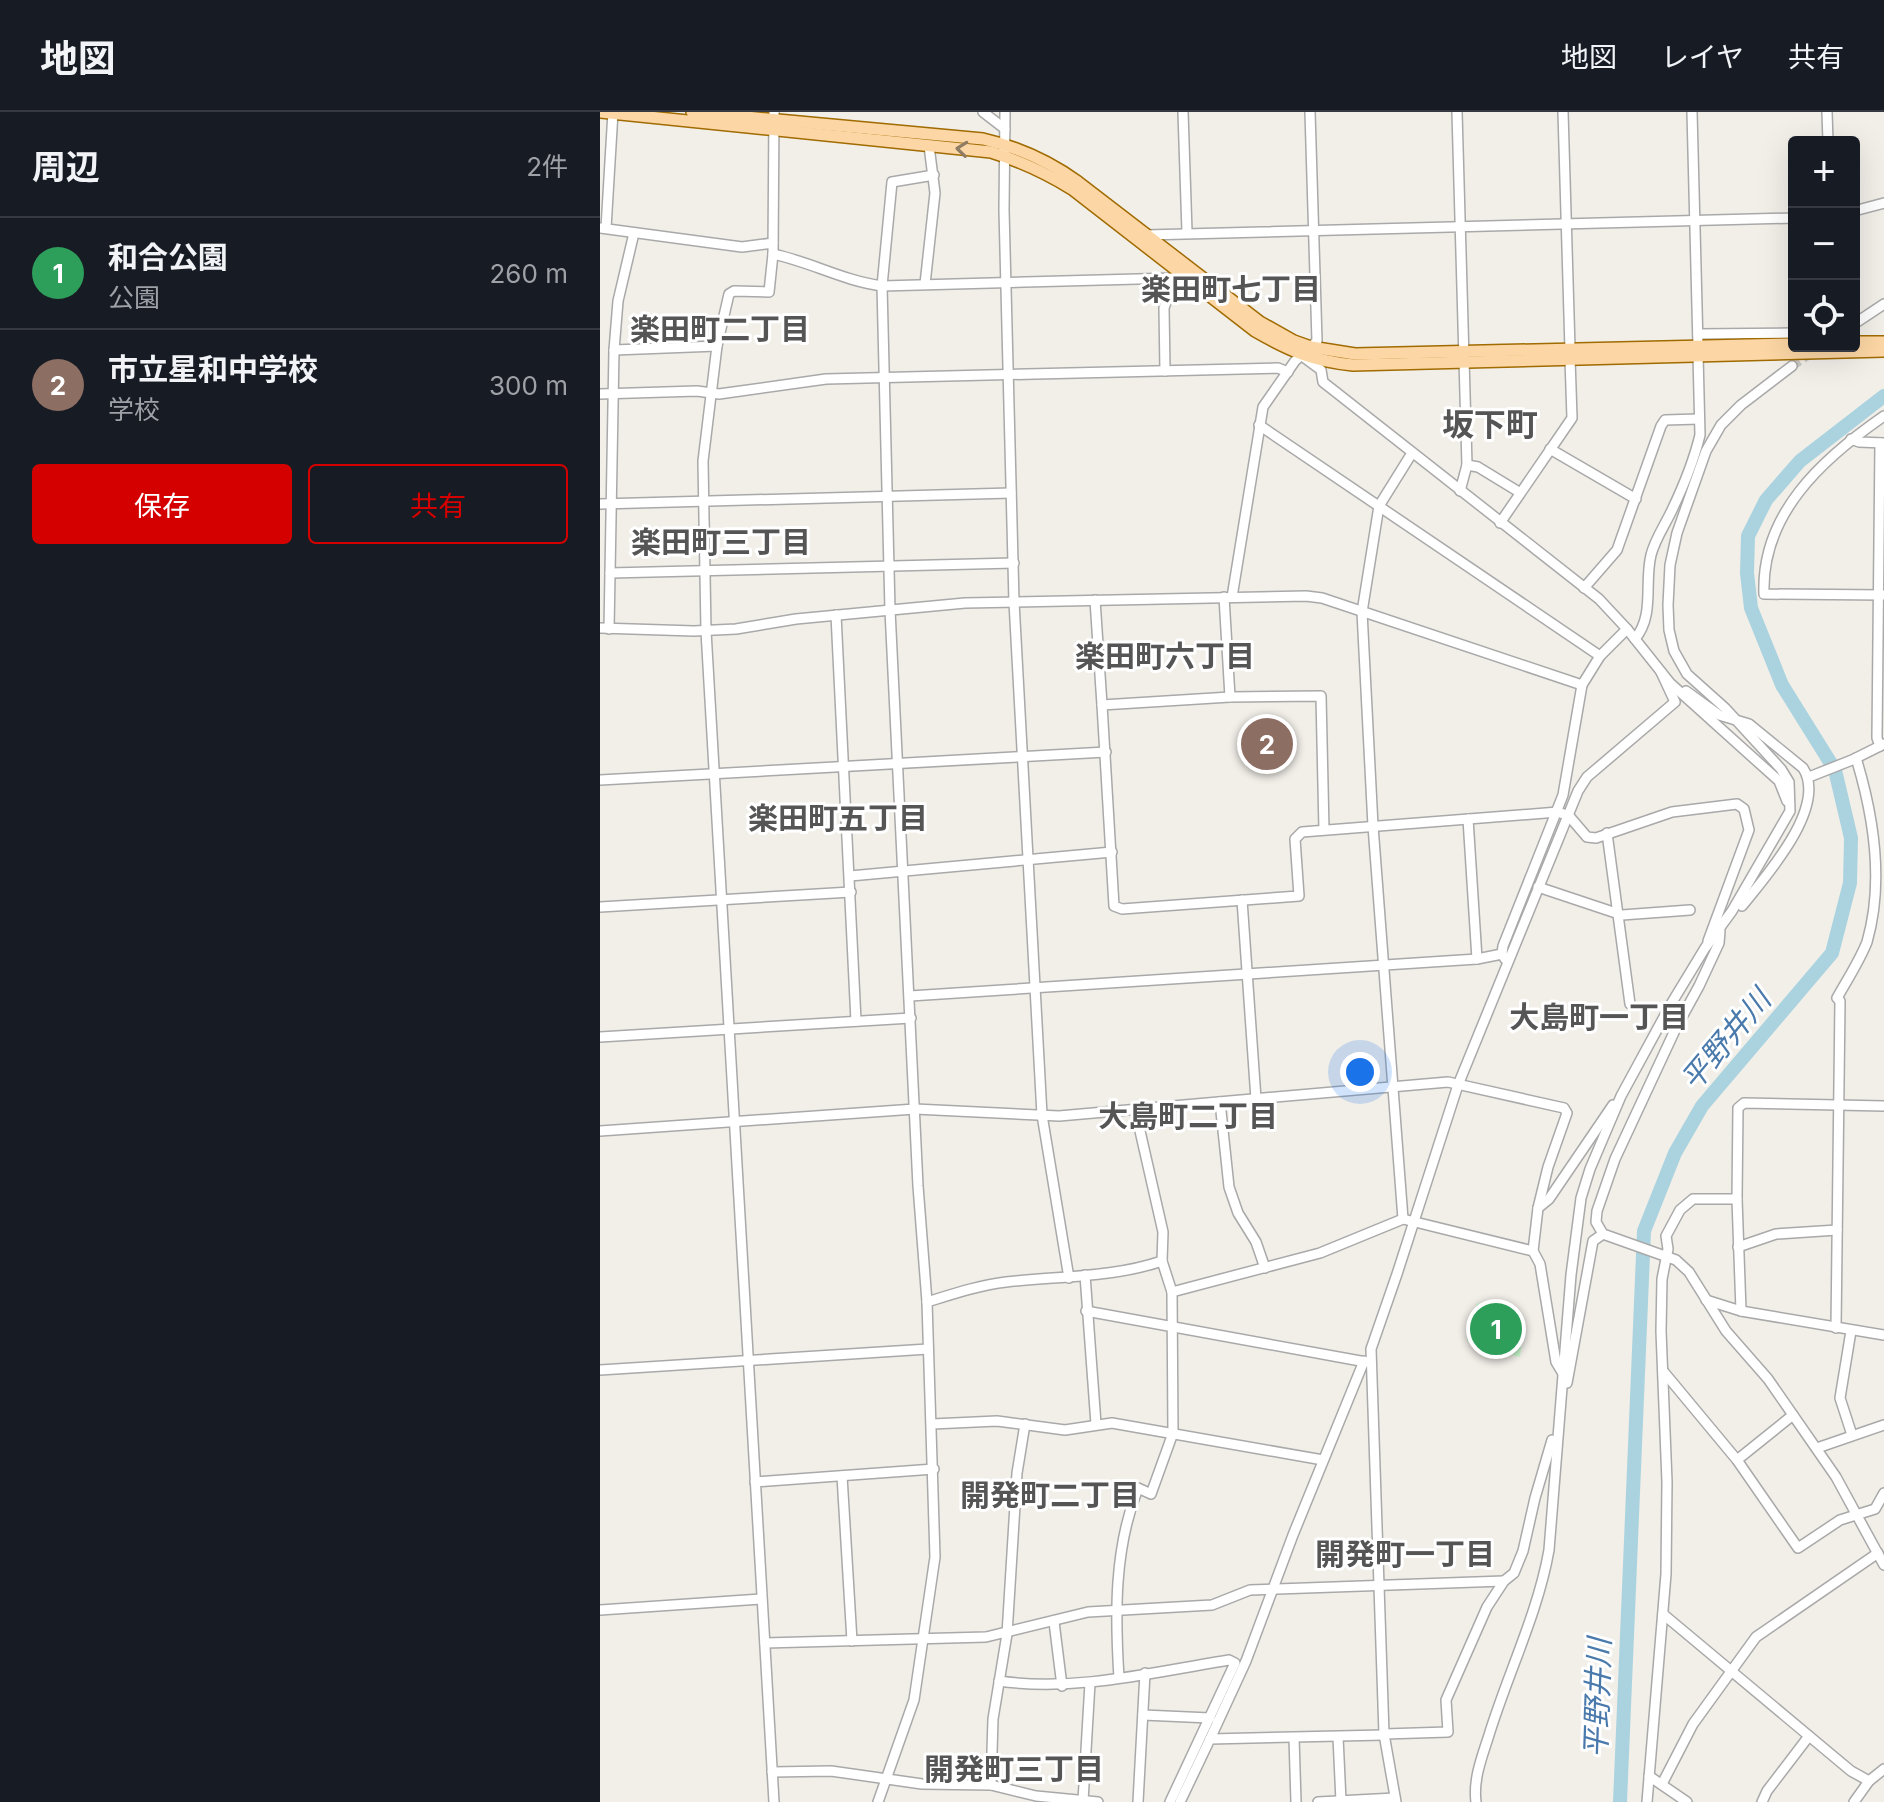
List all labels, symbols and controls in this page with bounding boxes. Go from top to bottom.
text: 地図 [40,35,116,81]
text: 地図 [1561,40,1617,74]
text: レイヤ [1661,40,1744,74]
text: 共有 [1788,40,1844,74]
map controls [1788,136,1860,352]
button: + [1788,136,1860,208]
one-way arrow [955,141,968,158]
text: 周辺 [32,146,100,187]
text: 2件 [526,151,568,182]
button: − [1788,208,1860,280]
text: 和合公園 [108,239,228,275]
text: 1 [52,258,64,289]
text: 260 m [490,258,568,289]
district label: 楽田町七丁目 [1141,271,1321,307]
button: locate [1788,280,1860,352]
text: 公園 [108,282,160,313]
district label: 楽田町二丁目 [630,311,810,347]
text: 市立星和中学校 [108,351,318,387]
text: 2 [50,370,66,401]
text: 300 m [489,370,568,401]
text: 学校 [108,394,160,425]
district label: 坂下町 [1442,405,1538,444]
button: 保存 [32,464,292,544]
button: 共有 [308,464,568,544]
district label: 楽田町三丁目 [631,524,811,560]
district label: 楽田町六丁目 [1075,638,1255,674]
pin: 2 [1241,714,1293,774]
district label: 楽田町五丁目 [748,800,928,836]
water label: 平野井川 [1673,980,1780,1097]
district label: 大島町一丁目 [1509,999,1689,1035]
your location [1340,1052,1380,1092]
district label: 大島町二丁目 [1098,1098,1278,1134]
pin: 1 [1470,1299,1522,1359]
district label: 開発町二丁目 [960,1477,1140,1513]
district label: 開発町一丁目 [1315,1536,1495,1572]
water label: 平野井川 [1577,1634,1617,1759]
district label: 開発町三丁目 [924,1751,1104,1787]

